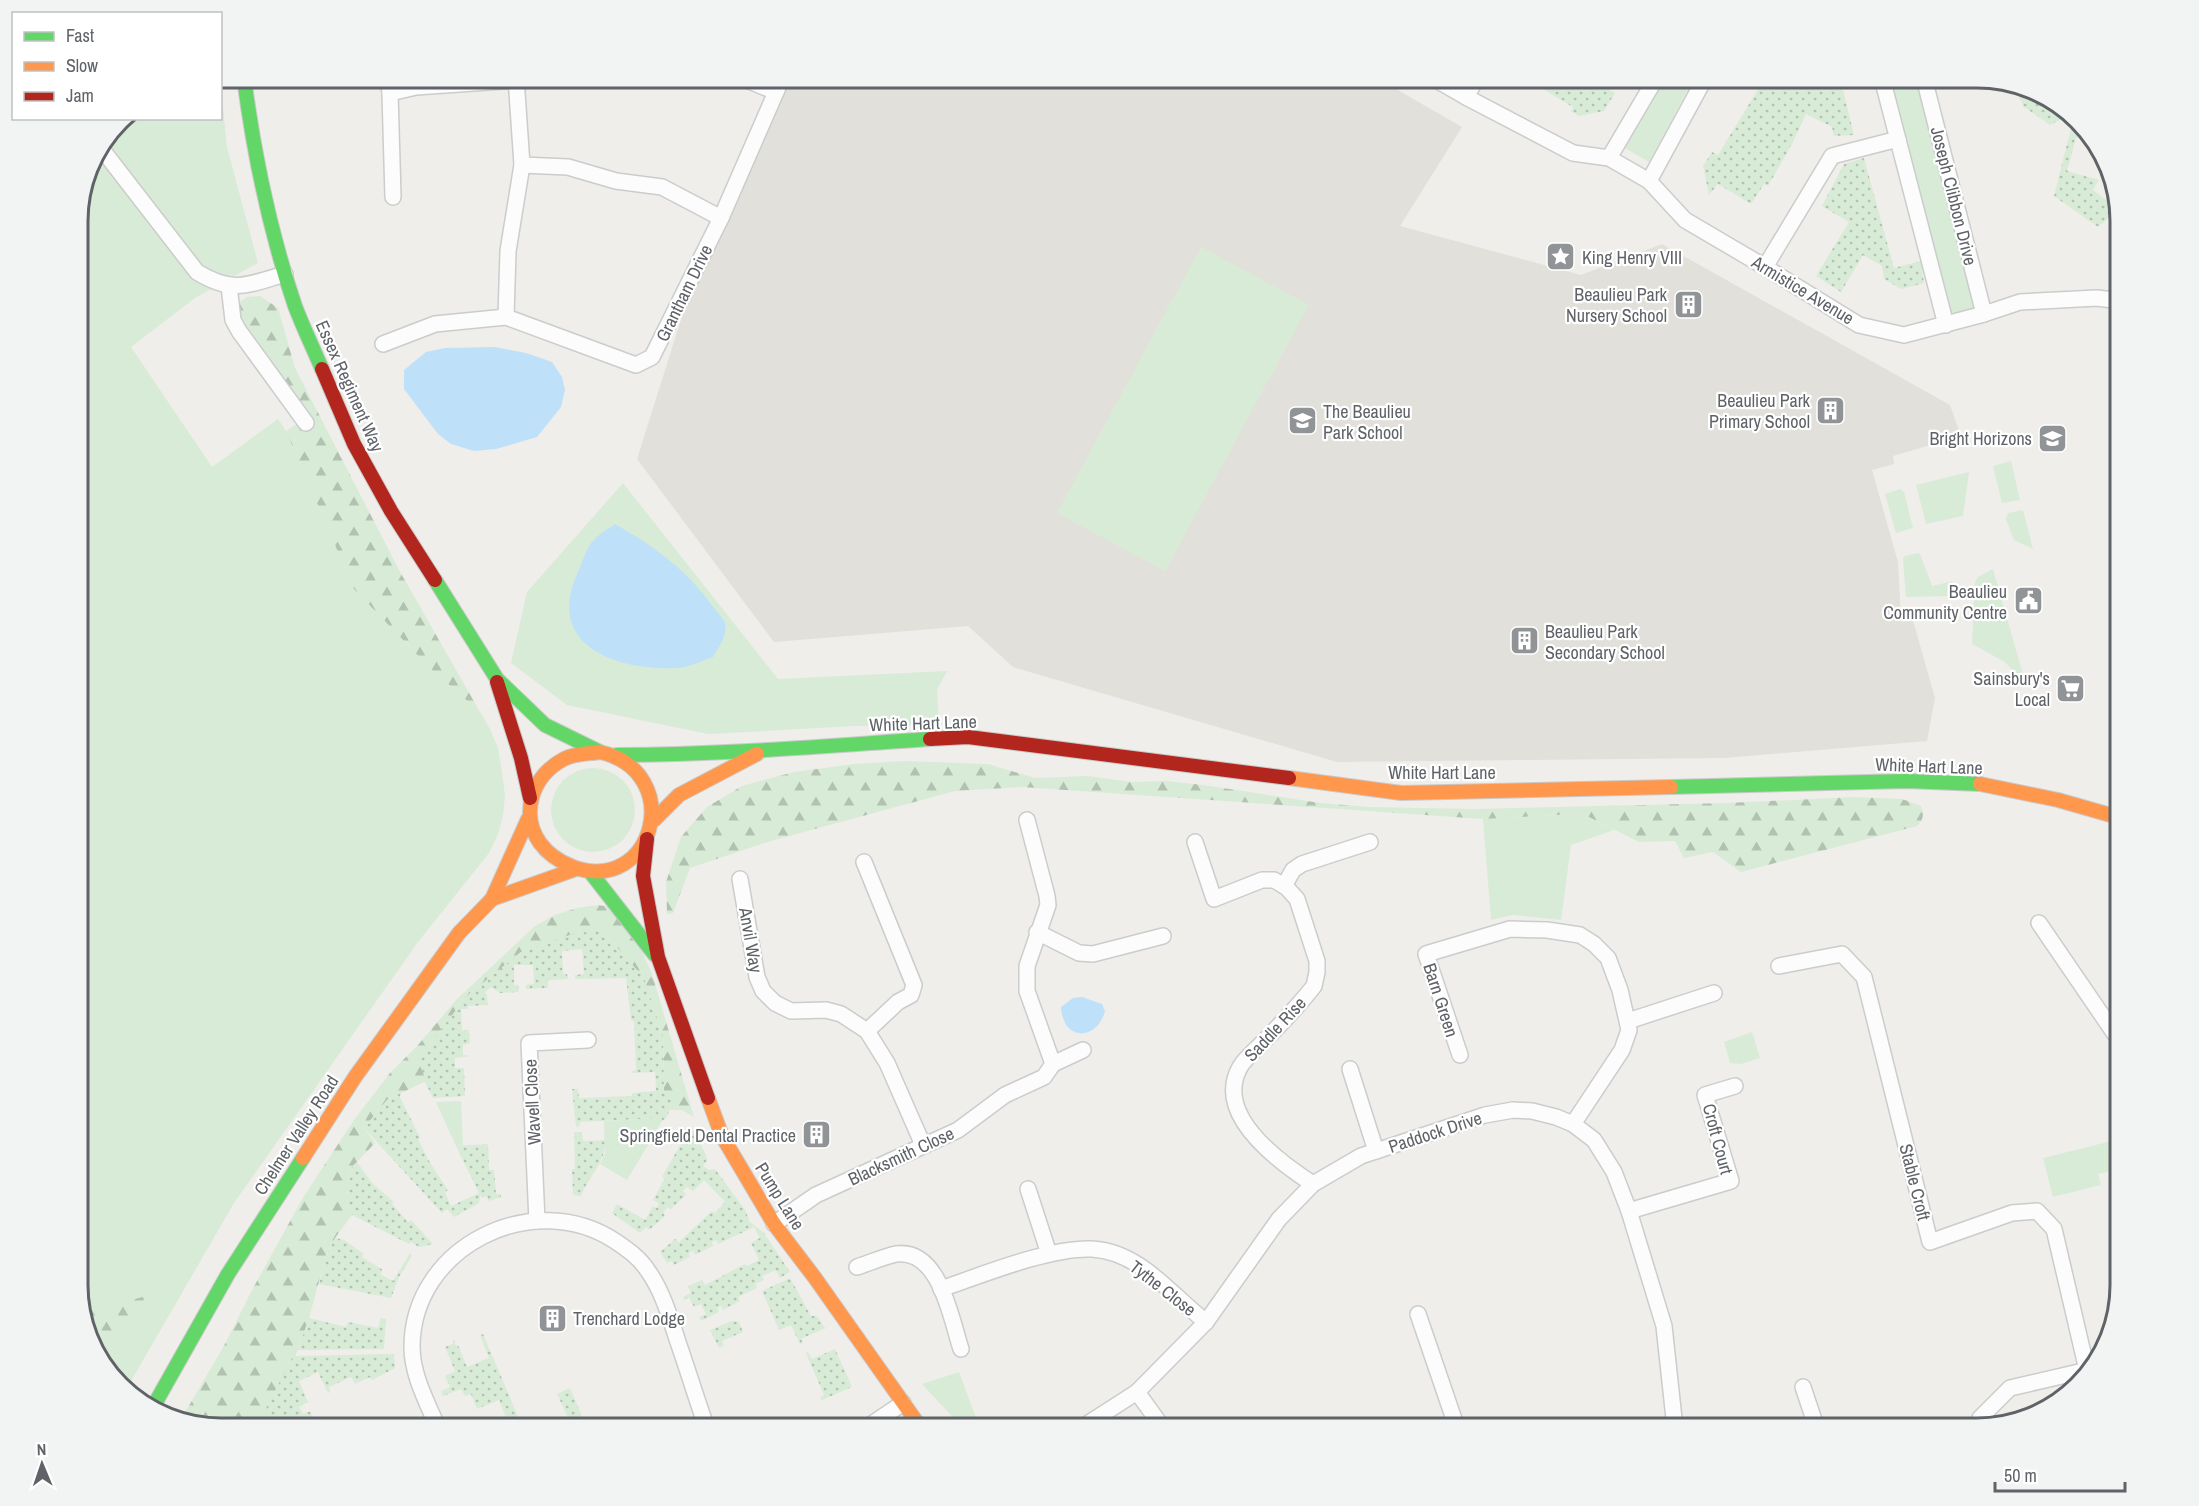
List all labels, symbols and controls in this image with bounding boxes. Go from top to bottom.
legend [12,12,222,120]
text: Fast [66,23,94,48]
text: Slow [66,53,98,78]
text: Jam [66,83,94,108]
street label: Joseph Clibbon Drive [1925,124,1983,268]
street label: Grantham Drive [650,240,718,346]
place icon: King Henry VIII [1545,241,1577,273]
place label: King Henry VIII [1582,245,1682,270]
street label: Armistice Avenue [1746,249,1859,330]
place label: Beaulieu Park Nursery School [1566,282,1668,328]
building icon: Beaulieu Park Nursery School [1672,288,1704,320]
street label: Essex Regiment Way [310,316,390,456]
place label: Beaulieu Park Primary School [1709,388,1811,434]
building icon: Beaulieu Park Primary School [1815,394,1847,426]
place label: The Beaulieu Park School [1323,399,1411,445]
school or university icon: The Beaulieu Park School [1286,405,1318,437]
school or university icon: Bright Horizons [2037,422,2069,454]
place label: Bright Horizons [1929,426,2032,451]
place label: Beaulieu Community Centre [1883,579,2007,625]
public building icon: Beaulieu Community Centre [2012,585,2044,617]
place label: Beaulieu Park Secondary School [1545,619,1665,665]
building icon: Beaulieu Park Secondary School [1508,625,1540,657]
place label: Sainsbury's Local [1973,666,2050,712]
supermarket icon: Sainsbury's Local [2055,672,2087,704]
street label: White Hart Lane [869,709,977,737]
street label: White Hart Lane [1875,752,1983,780]
street label: White Hart Lane [1388,760,1496,785]
street label: Anvil Way [733,904,769,975]
street label: Barn Green [1417,960,1465,1040]
street label: Saddle Rise [1238,991,1312,1067]
street label: Wavell Close [517,1059,547,1145]
street label: Chelmer Valley Road [248,1070,344,1200]
street label: Croft Court [1697,1101,1739,1177]
street label: Paddock Drive [1385,1105,1485,1159]
building icon: Springfield Dental Practice [801,1119,833,1151]
street label: Blacksmith Close [844,1121,958,1191]
place label: Springfield Dental Practice [620,1123,796,1148]
street label: Stable Croft [1893,1141,1937,1223]
street label: Pump Lane [749,1157,811,1235]
street label: Tythe Close [1125,1254,1201,1322]
building icon: Trenchard Lodge [536,1302,568,1334]
place label: Trenchard Lodge [573,1306,685,1331]
north arrow [12,1434,72,1494]
text: N [36,1438,47,1460]
scale bar [1995,1455,2126,1493]
text: 50 m [2004,1463,2037,1488]

